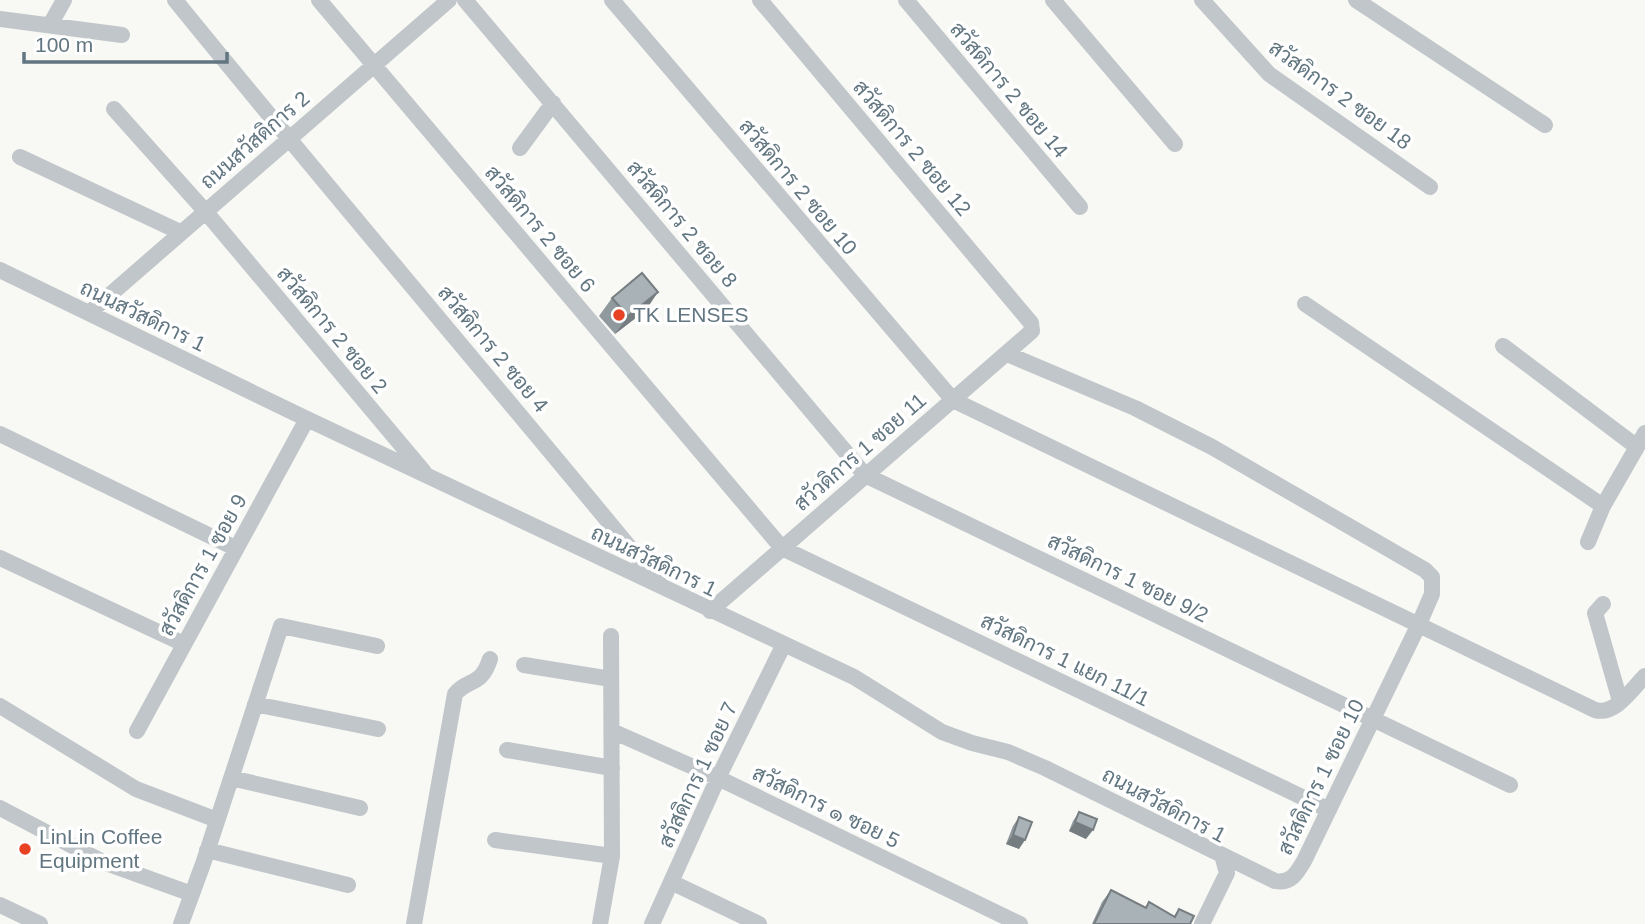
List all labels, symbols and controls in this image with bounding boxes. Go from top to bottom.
street label: สวัสดิการ 2 ซอย 14 [946,17,1073,162]
scale bar [24,21,228,65]
text: 100 m [35,33,93,56]
street label: สวัสดิการ 2 ซอย 18 [1265,35,1416,154]
street label: สวัสดิการ 2 ซอย 12 [849,75,976,220]
street label: ถนนสวัสดิการ 2 [196,86,314,193]
street label: สวัสดิการ 2 ซอย 10 [735,114,862,259]
street label: สวัสดิการ 2 ซอย 8 [623,156,742,292]
street label: สวัสดิการ 2 ซอย 6 [481,161,600,297]
street label: สวัสดิการ 2 ซอย 2 [273,262,392,398]
street label: ถนนสวัสดิการ 1 [77,275,210,356]
street label: สวัสดิการ 2 ซอย 4 [434,281,553,417]
place label: TK LENSES [633,303,749,326]
marker: TK LENSES [611,307,627,323]
street label: สวัวดิการ 1 ซอย 11 [789,388,930,515]
street label: สวัสดิการ 1 ซอย 9 [154,490,251,639]
street label: ถนนสวัสดิการ 1 [588,520,721,601]
street label: สวัสดิการ 1 ซอย 9/2 [1044,529,1212,626]
street label: สวัสดิการ 1 แยก 11/1 [977,609,1153,710]
street label: สวัสดิการ 1 ซอย 10 [1273,695,1368,858]
street label: สวัสดิการ 1 ซอย 7 [654,698,741,851]
street label: สวัสดิการ ๑ ซอย 5 [749,761,903,852]
street label: ถนนสวัสดิการ 1 [1099,762,1230,847]
place label: LinLin Coffee Equipment [39,825,162,872]
marker: LinLin Coffee Equipment [17,841,33,857]

